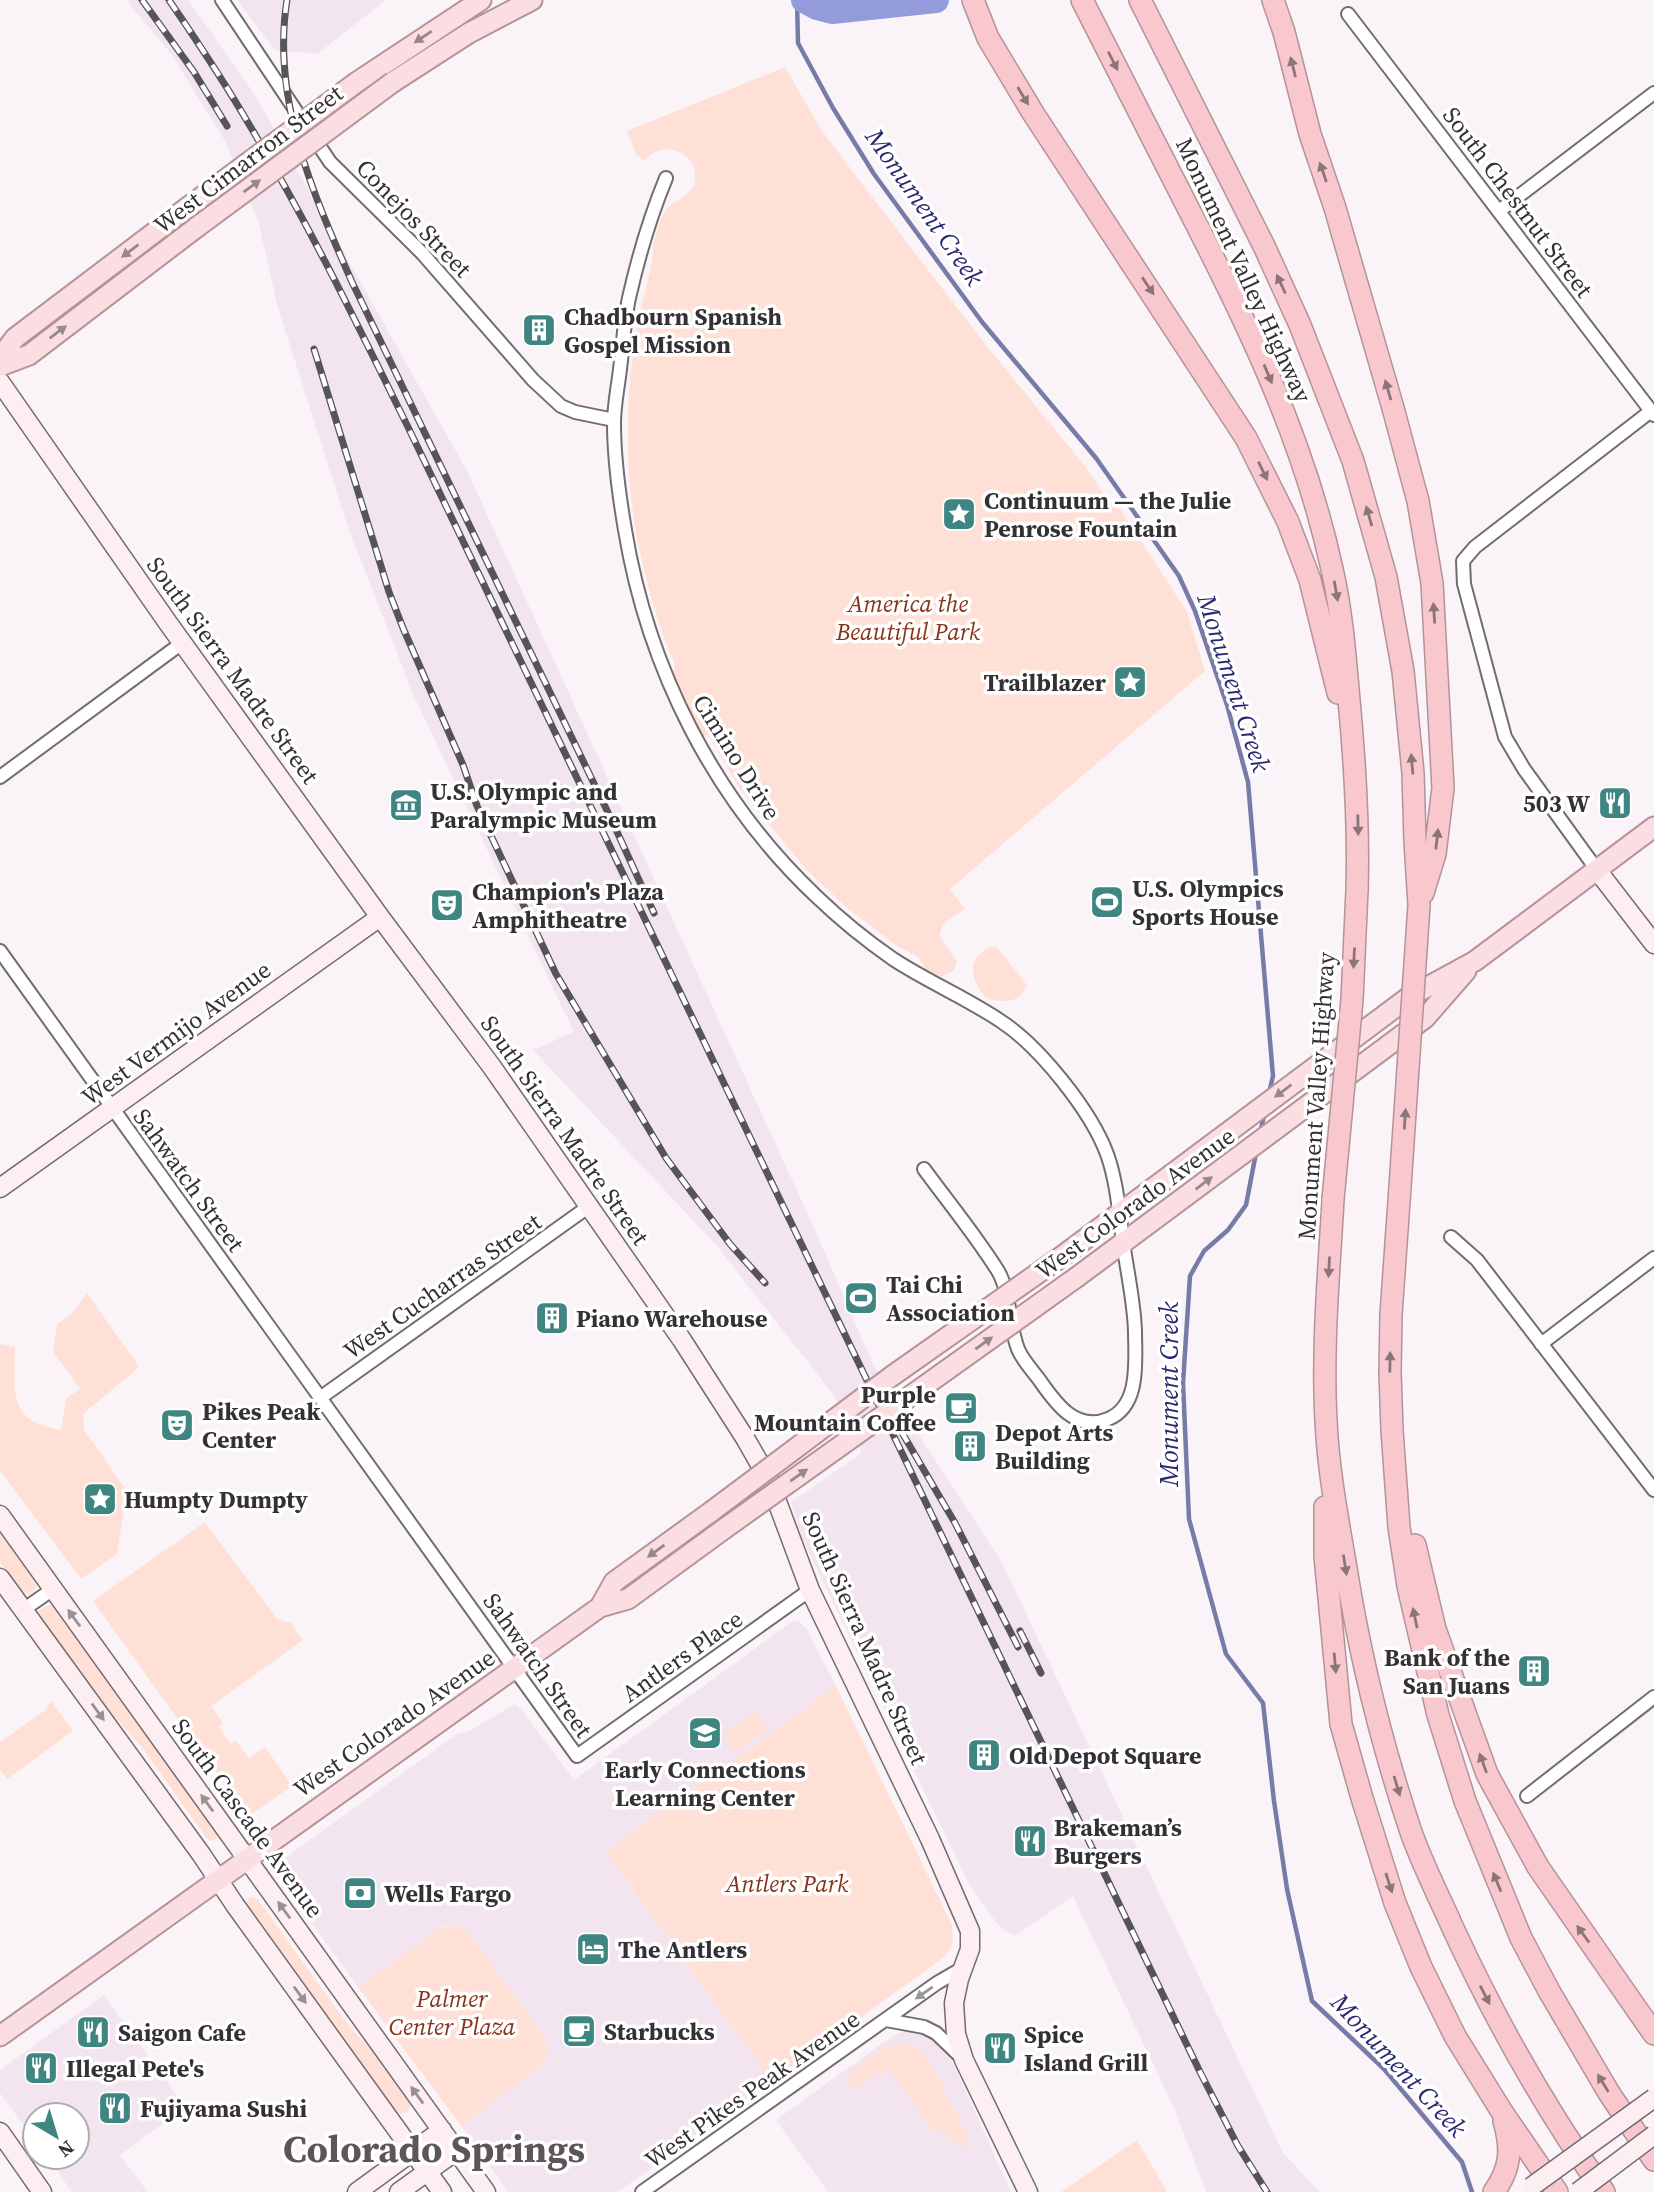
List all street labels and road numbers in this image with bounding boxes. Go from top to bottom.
street label: West Cimarron Street [147,77,349,241]
street label: South Chestnut Street [1435,100,1601,304]
street label: Monument Valley Highway [1168,132,1320,408]
street label: Conejos Street [349,152,479,285]
street label: South Sierra Madre Street [139,550,327,790]
street label: Cimino Drive [685,688,789,826]
street label: Monument Valley Highway [1289,950,1343,1241]
street label: West Vermijo Avenue [75,953,277,1113]
street label: South Sierra Madre Street [473,1009,657,1252]
street label: Sahwatch Street [126,1102,252,1258]
street label: West Colorado Avenue [1029,1119,1241,1287]
street label: West Cucharras Street [337,1205,548,1367]
street label: South Sierra Madre Street [794,1506,936,1770]
street label: Sahwatch Street [476,1586,600,1744]
street label: Antlers Place [615,1602,749,1710]
street label: West Colorado Avenue [287,1641,501,1805]
street label: South Cascade Avenue [164,1712,332,1924]
street label: West Pikes Peak Avenue [638,2002,866,2176]

